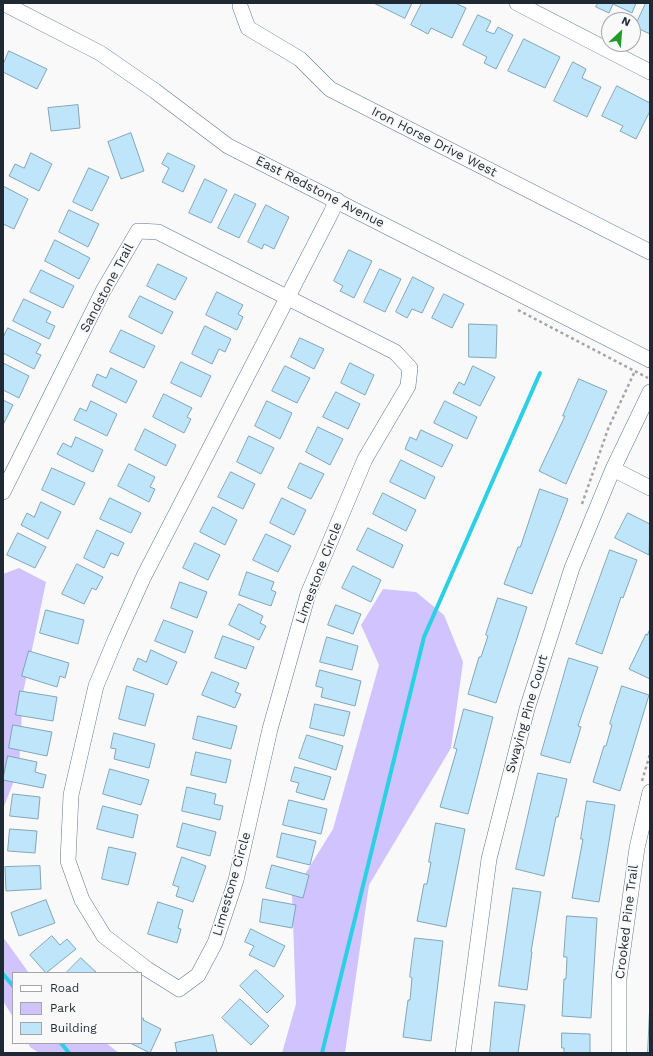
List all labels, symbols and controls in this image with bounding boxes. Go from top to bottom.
north arrow [601,12,641,52]
text: N [620,14,633,29]
street label: Iron Horse Drive West [369,104,499,180]
street label: East Redstone Avenue [253,153,387,231]
street label: Sandstone Trail [77,241,137,335]
street label: Limestone Circle [292,520,346,626]
street label: Swaying Pine Court [503,653,551,775]
street label: Limestone Circle [210,830,254,938]
street label: Crooked Pine Trail [612,864,642,980]
legend [12,972,142,1044]
text: Road [50,981,79,995]
text: Park [50,1001,76,1015]
text: Building [50,1021,97,1035]

